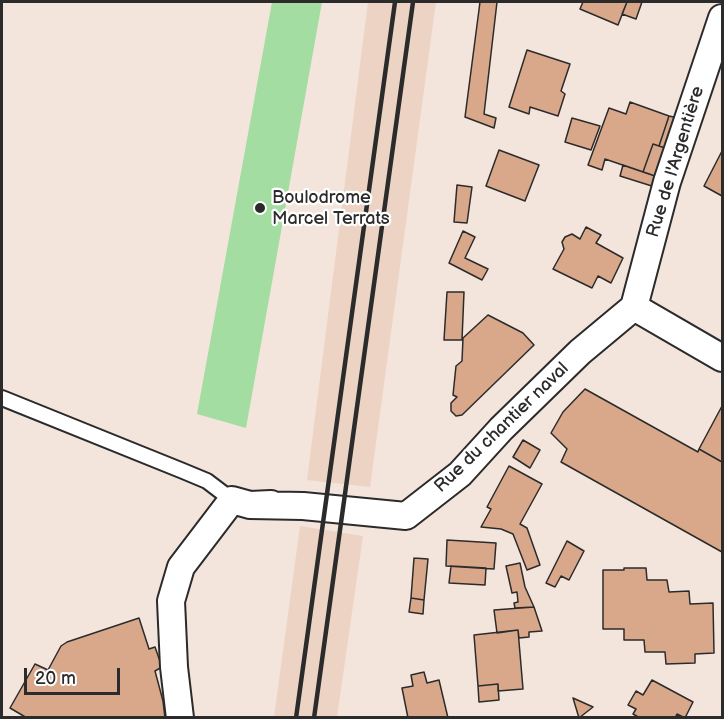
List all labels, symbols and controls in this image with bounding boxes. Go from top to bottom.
street label: Rue de l'Argentière [643,84,709,240]
place label: Boulodrome Marcel Terrats [272,187,390,230]
marker: Boulodrome Marcel Terrats [253,201,267,215]
street label: Rue du chantier naval [430,358,574,498]
scale bar [27,656,123,694]
text: 20 m [35,668,76,689]

